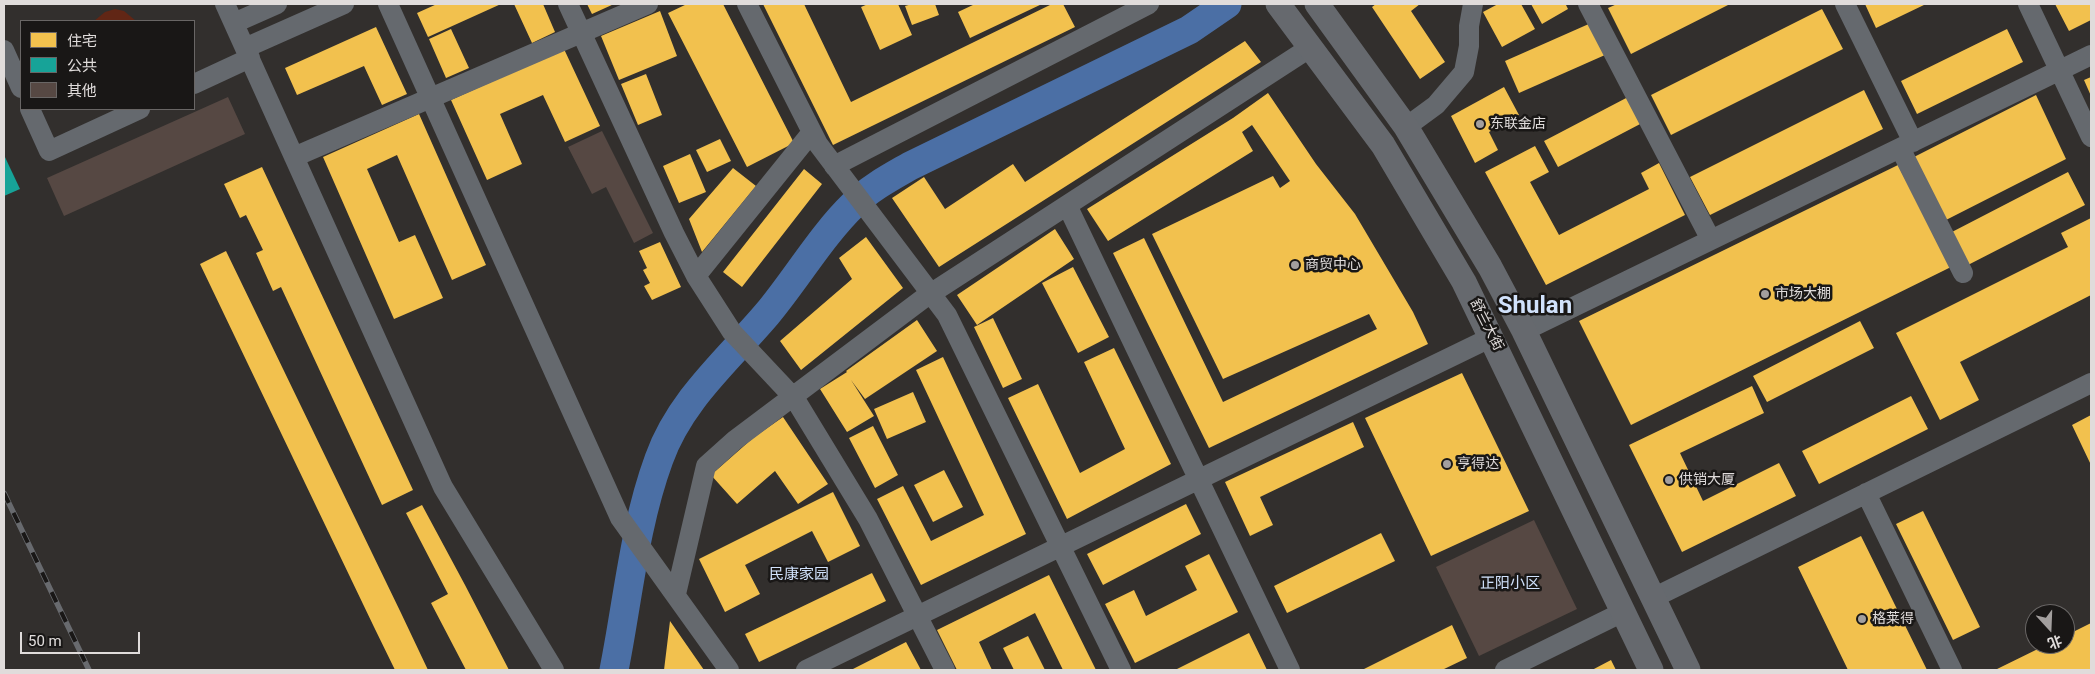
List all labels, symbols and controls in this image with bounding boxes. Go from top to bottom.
legend [20,20,195,110]
text: 住宅 [67,32,97,50]
text: 公共 [67,57,97,75]
text: 其他 [67,82,97,100]
place label: 东联金店 [1490,116,1546,132]
marker: 东联金店 [1474,118,1486,130]
place label: 商贸中心 [1305,257,1361,273]
marker: 商贸中心 [1289,259,1301,271]
place label: 市场大棚 [1775,286,1831,302]
marker: 市场大棚 [1759,288,1771,300]
district label: Shulan [1498,293,1572,321]
street label: 舒兰大街 [1466,296,1506,354]
place label: 亨得达 [1457,456,1499,472]
marker: 亨得达 [1441,458,1453,470]
place label: 供销大厦 [1679,472,1735,488]
marker: 供销大厦 [1663,474,1675,486]
district label: 民康家园 [769,566,829,584]
district label: 正阳小区 [1480,575,1540,593]
north arrow [2025,604,2075,654]
place label: 格莱得 [1872,611,1914,627]
marker: 格莱得 [1856,613,1868,625]
scale bar [22,622,142,654]
text: 50 m [28,632,62,650]
text: 北 [2045,632,2064,652]

